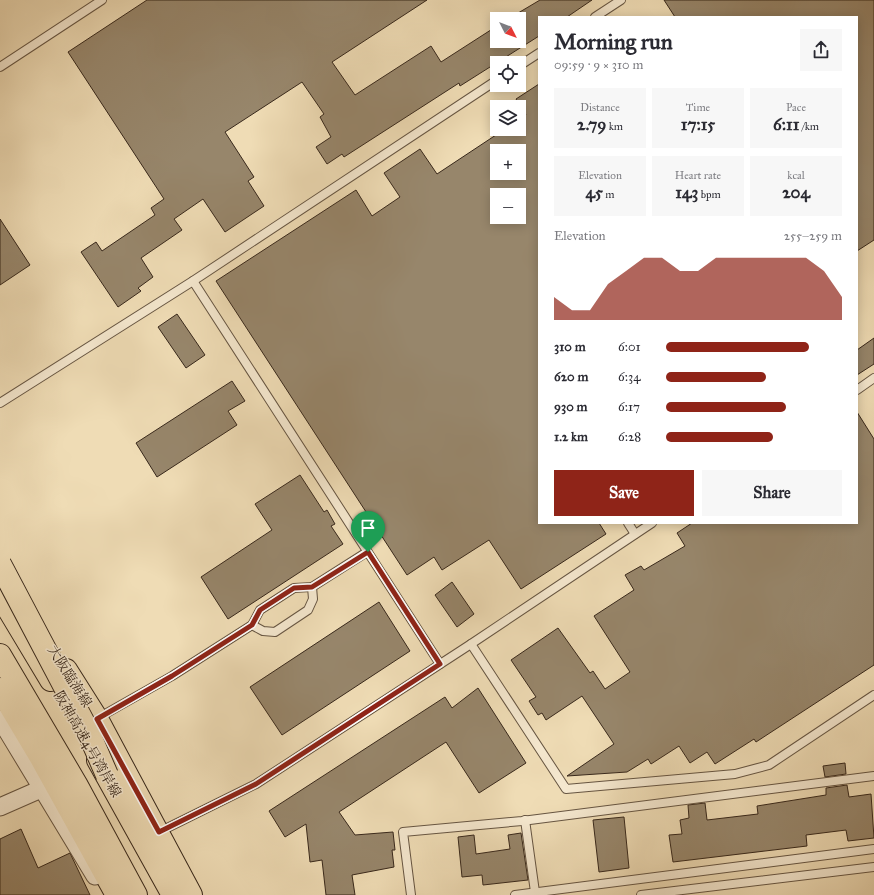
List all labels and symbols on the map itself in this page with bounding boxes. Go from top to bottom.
north arrow [490,12,526,48]
pin [351,511,385,552]
street label: 大阪臨海線 [44,642,95,710]
street label: 阪神高速4号湾岸線 [50,688,125,800]

